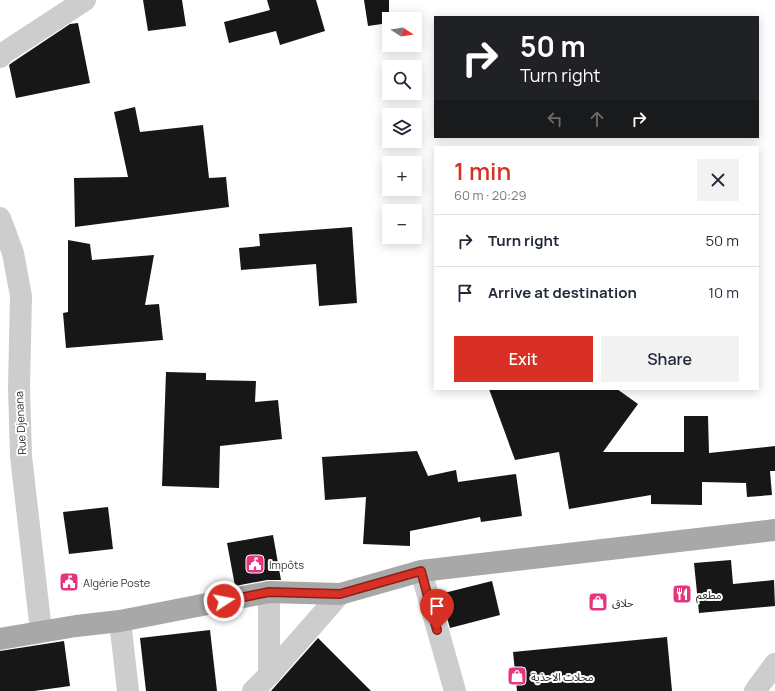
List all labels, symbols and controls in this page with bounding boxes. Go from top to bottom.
north arrow [382,12,422,52]
map controls [382,12,422,244]
text: 50 m [520,27,586,65]
icon: right [454,32,506,84]
button: search [382,60,422,100]
text: Turn right [520,63,601,87]
button: layers [382,108,422,148]
icon: left [544,108,566,130]
icon: ahead [586,108,608,130]
icon: right [628,108,650,130]
text: 1 min [454,154,511,187]
button: + [382,156,422,196]
button: close [697,159,739,201]
text: 60 m · 20:29 [454,186,526,204]
button: − [382,204,422,244]
icon: right [454,230,476,252]
text: Turn right [488,230,559,251]
text: 50 m [705,230,739,251]
icon: arrive [454,282,476,304]
text: Arrive at destination [488,282,637,303]
text: 10 m [708,282,739,303]
button: Exit [454,336,593,382]
button: Share [601,336,739,382]
street label: Rue Djenana [11,391,29,455]
public building icon: Impôts [244,553,266,575]
place label: Impôts [269,557,304,572]
public building icon: Algérie Poste [58,571,80,593]
place label: Algérie Poste [83,575,151,590]
position arrow [203,580,245,622]
restaurant icon: مطعم [671,583,693,605]
place label: مطعم [696,587,722,604]
pin [420,589,454,630]
shop icon: حلاق [587,591,609,613]
icon: arrive [426,595,448,617]
place label: حلاق [612,595,634,610]
shop icon: محلات الاحذية [506,665,528,687]
place label: محلات الاحذية [531,669,594,684]

